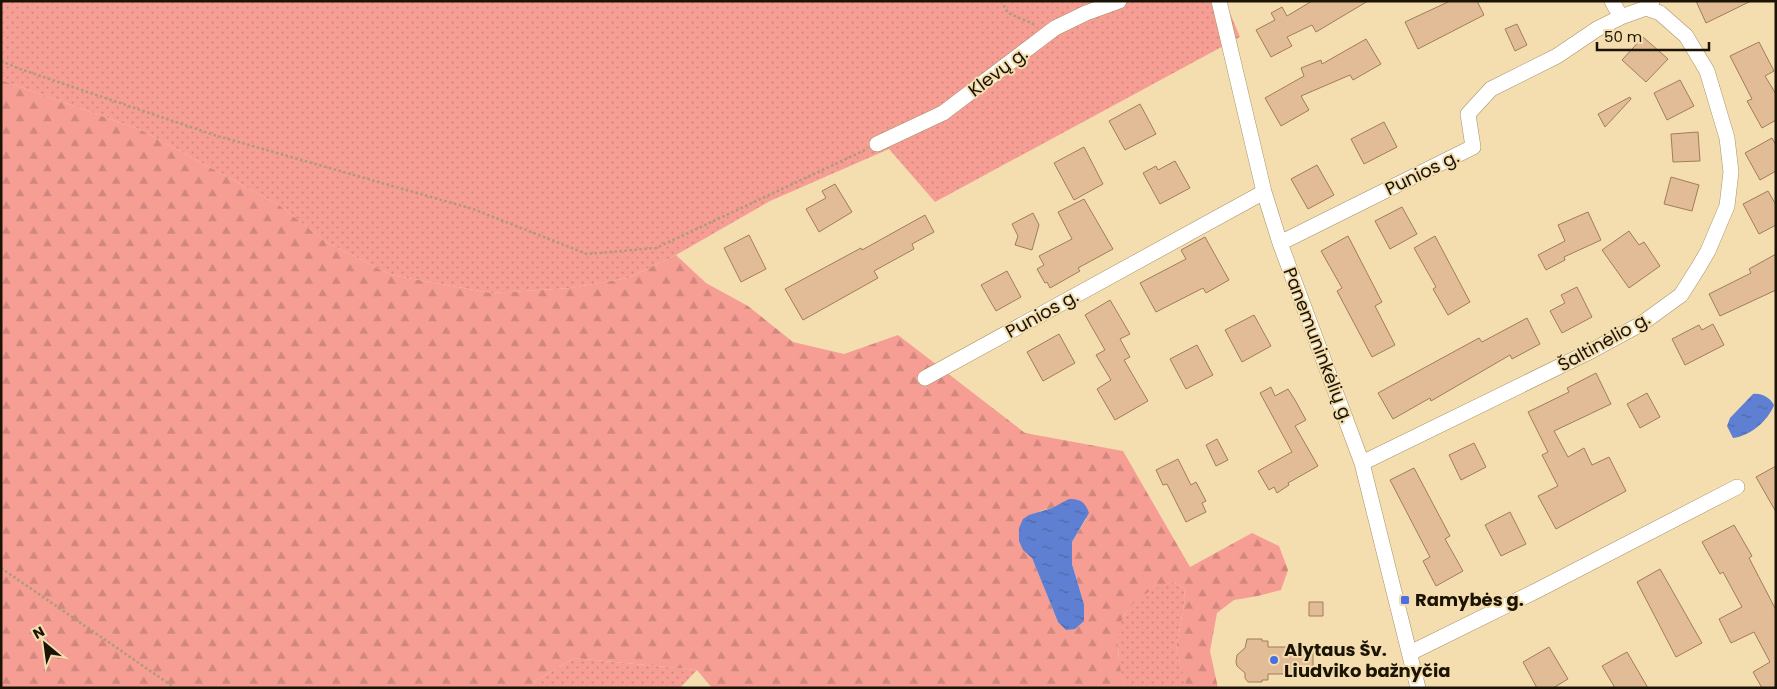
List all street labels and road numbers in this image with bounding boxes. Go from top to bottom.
street label: Klevų g. [963,41,1033,102]
street label: Punios g. [1381,144,1463,201]
street label: Panemuninkėlių g. [1277,264,1360,426]
street label: Punios g. [1001,283,1083,344]
street label: Šaltinėlio g. [1553,306,1654,377]

